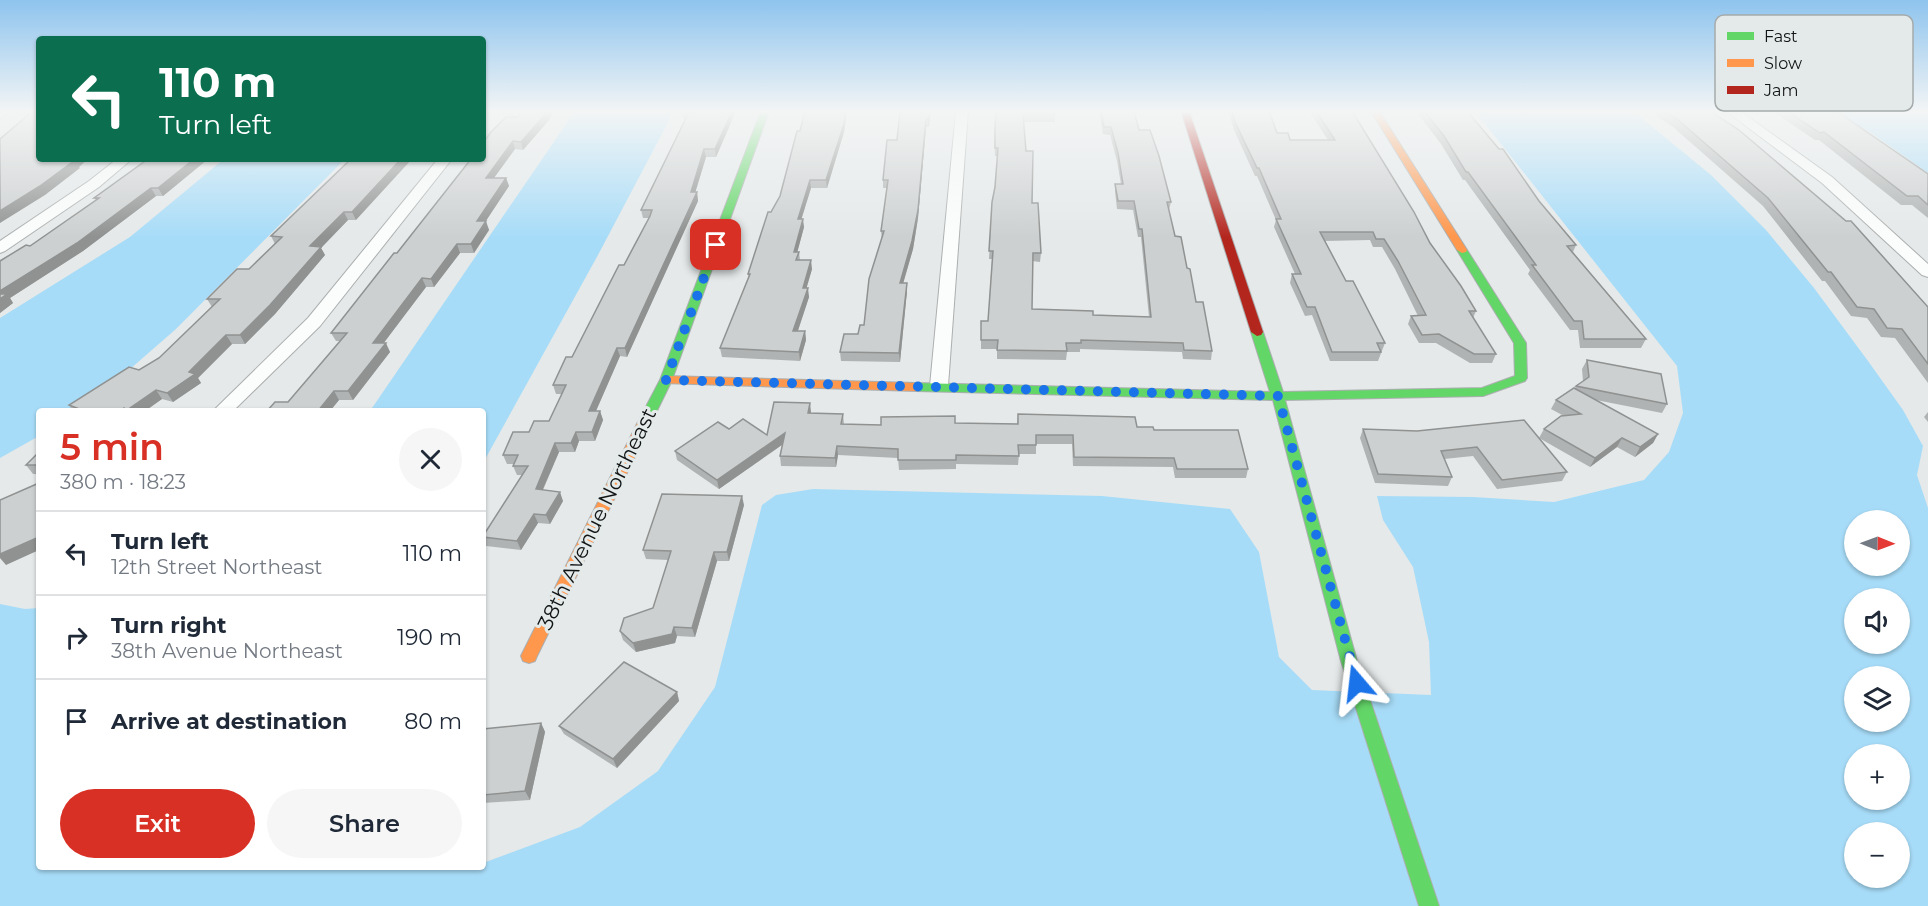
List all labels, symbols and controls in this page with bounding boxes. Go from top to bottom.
legend [1715,15,1913,111]
text: Fast [1764,27,1798,46]
text: Slow [1764,54,1802,73]
text: 110 m [159,56,276,108]
icon: left [60,60,138,138]
text: Jam [1763,81,1798,100]
text: Turn left [159,108,272,141]
pin [690,219,741,270]
icon: arrive [699,228,732,261]
street label: 38th Avenue Northeast [532,404,661,634]
text: 5 min [60,425,164,469]
button: close [399,428,462,491]
text: 380 m · 18:23 [60,470,186,494]
north arrow [1844,510,1910,576]
map controls [1844,510,1910,888]
text: Turn left [111,528,209,555]
icon: left [60,537,93,570]
text: 110 m [402,540,462,567]
text: 12th Street Northeast [111,555,322,579]
button: sound [1844,588,1910,654]
text: Turn right [111,612,226,639]
icon: right [60,621,93,654]
text: 190 m [397,624,462,651]
text: 38th Avenue Northeast [111,639,343,663]
position arrow [1325,651,1389,715]
button: layers [1844,666,1910,732]
icon: arrive [60,705,93,738]
text: Arrive at destination [111,708,347,735]
text: 80 m [404,708,462,735]
button: + [1844,744,1910,810]
button: Exit [60,789,255,858]
button: Share [267,789,462,858]
button: − [1844,822,1910,888]

